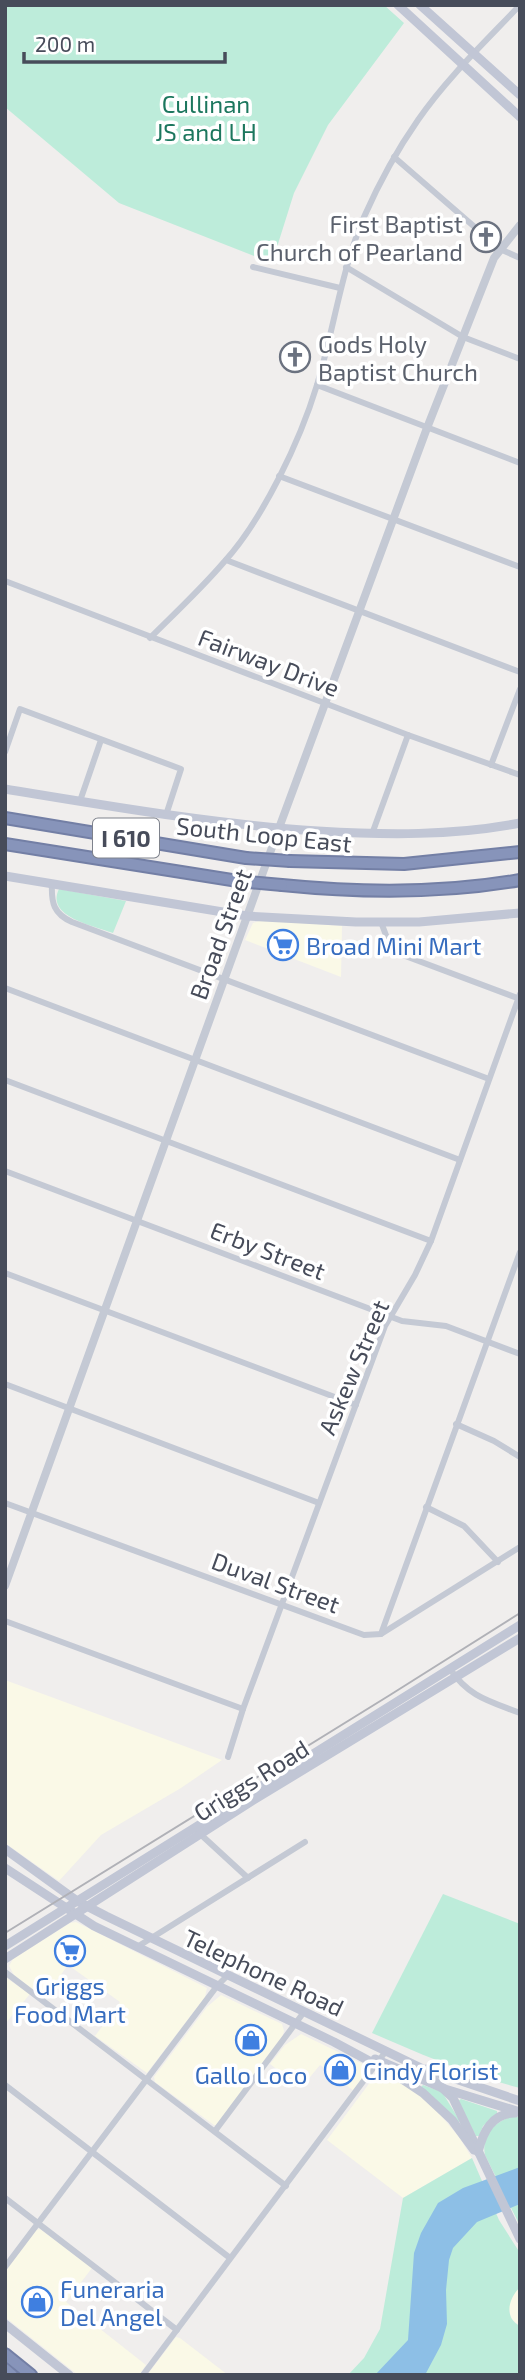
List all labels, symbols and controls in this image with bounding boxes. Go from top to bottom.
scale bar [24,21,226,65]
text: 200 m [35,31,95,56]
park label: Cullinan JS and LH [155,89,257,146]
place label: First Baptist Church of Pearland [256,209,463,266]
church icon: First Baptist Church of Pearland [469,220,503,254]
place label: Gods Holy Baptist Church [318,329,478,386]
church icon: Gods Holy Baptist Church [278,340,312,374]
street label: Fairway Drive [194,622,344,702]
street label: South Loop East [175,810,353,858]
road number: I 610 [93,818,159,858]
street label: Broad Street [183,865,257,1003]
supermarket icon: Broad Mini Mart [266,928,300,962]
place label: Broad Mini Mart [306,931,481,960]
street label: Erby Street [206,1215,330,1285]
street label: Askew Street [312,1295,394,1439]
street label: Duval Street [208,1545,344,1619]
street label: Griggs Road [188,1733,314,1827]
street label: Telephone Road [179,1922,349,2022]
supermarket icon: Griggs Food Mart [53,1934,87,1968]
place label: Griggs Food Mart [14,1971,126,2028]
shop icon: Gallo Loco [234,2023,268,2057]
shop icon: Cindy Florist [323,2053,357,2087]
place label: Cindy Florist [363,2056,498,2085]
place label: Gallo Loco [195,2060,307,2089]
place label: Funeraria Del Angel [60,2274,165,2331]
shop icon: Funeraria Del Angel [20,2285,54,2319]

